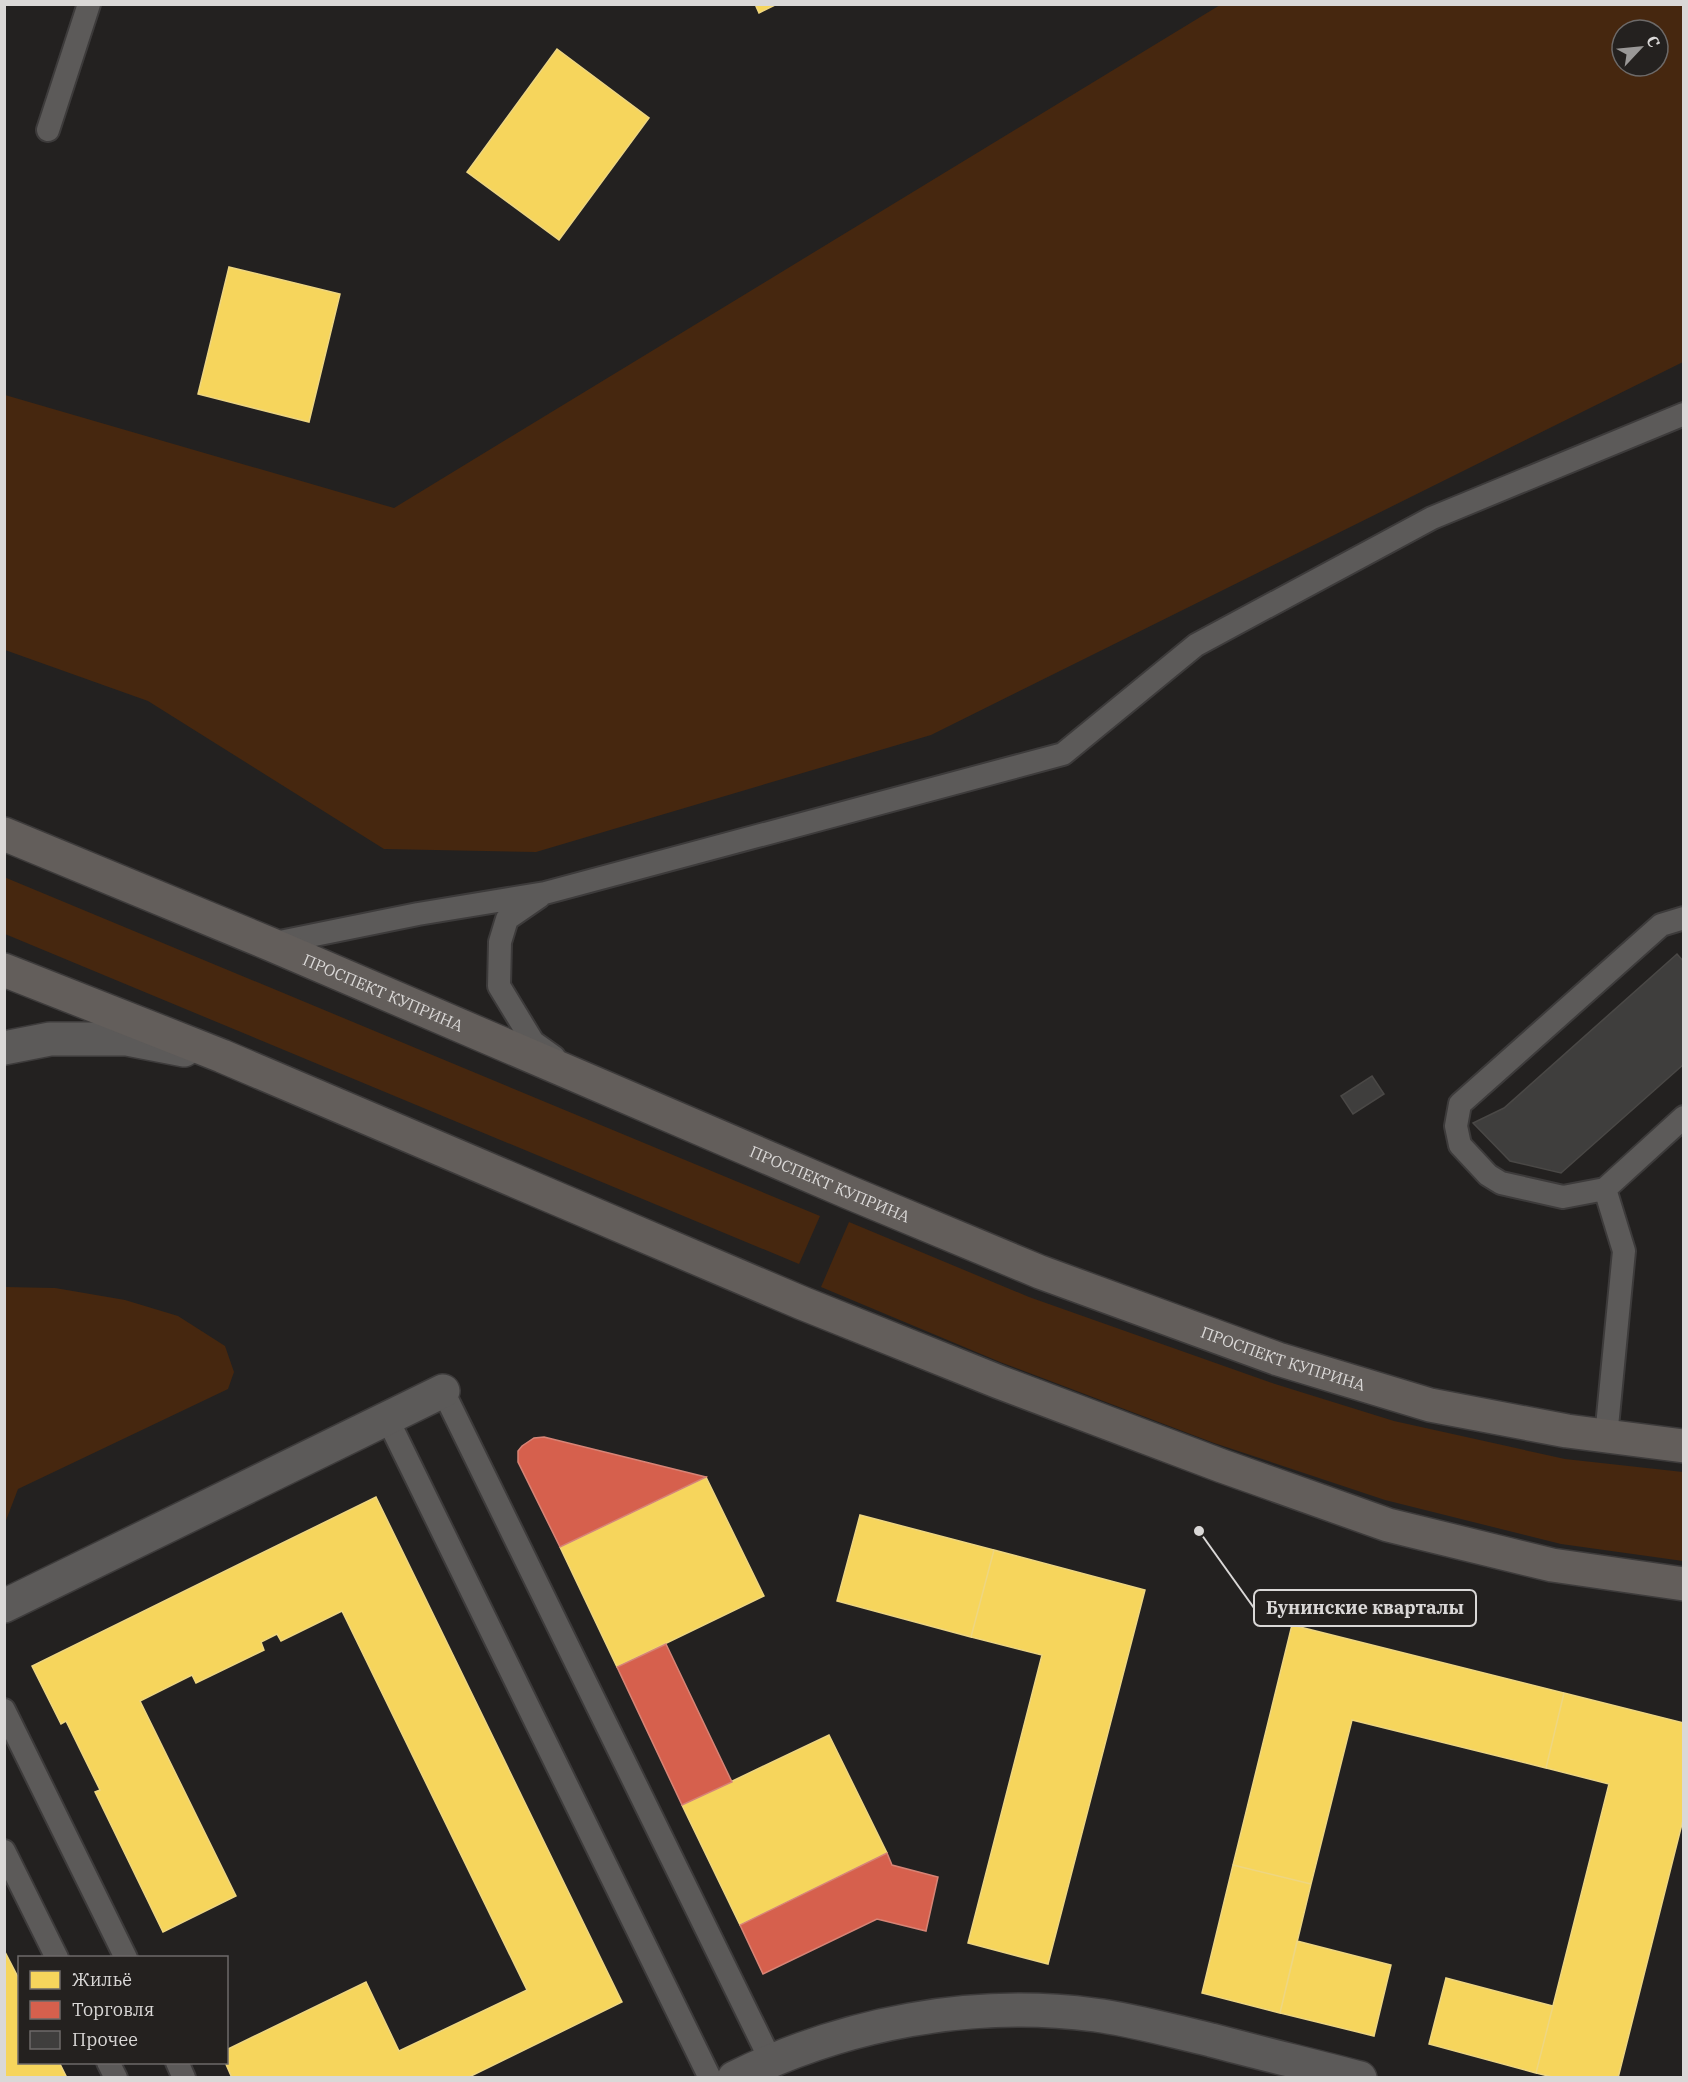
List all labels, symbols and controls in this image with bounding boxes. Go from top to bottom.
north arrow [1610,18,1670,78]
text: С [1642,32,1665,51]
street label: ПРОСПЕКТ КУПРИНА [300,949,466,1036]
street label: ПРОСПЕКТ КУПРИНА [747,1141,913,1227]
street label: ПРОСПЕКТ КУПРИНА [1198,1322,1368,1395]
callout: Бунинские кварталы [1254,1590,1476,1626]
text: Бунинские кварталы [1266,1596,1464,1619]
legend [18,1956,228,2064]
text: Жильё [72,1968,132,1991]
text: Торговля [72,1998,154,2021]
text: Прочее [72,2028,138,2051]

